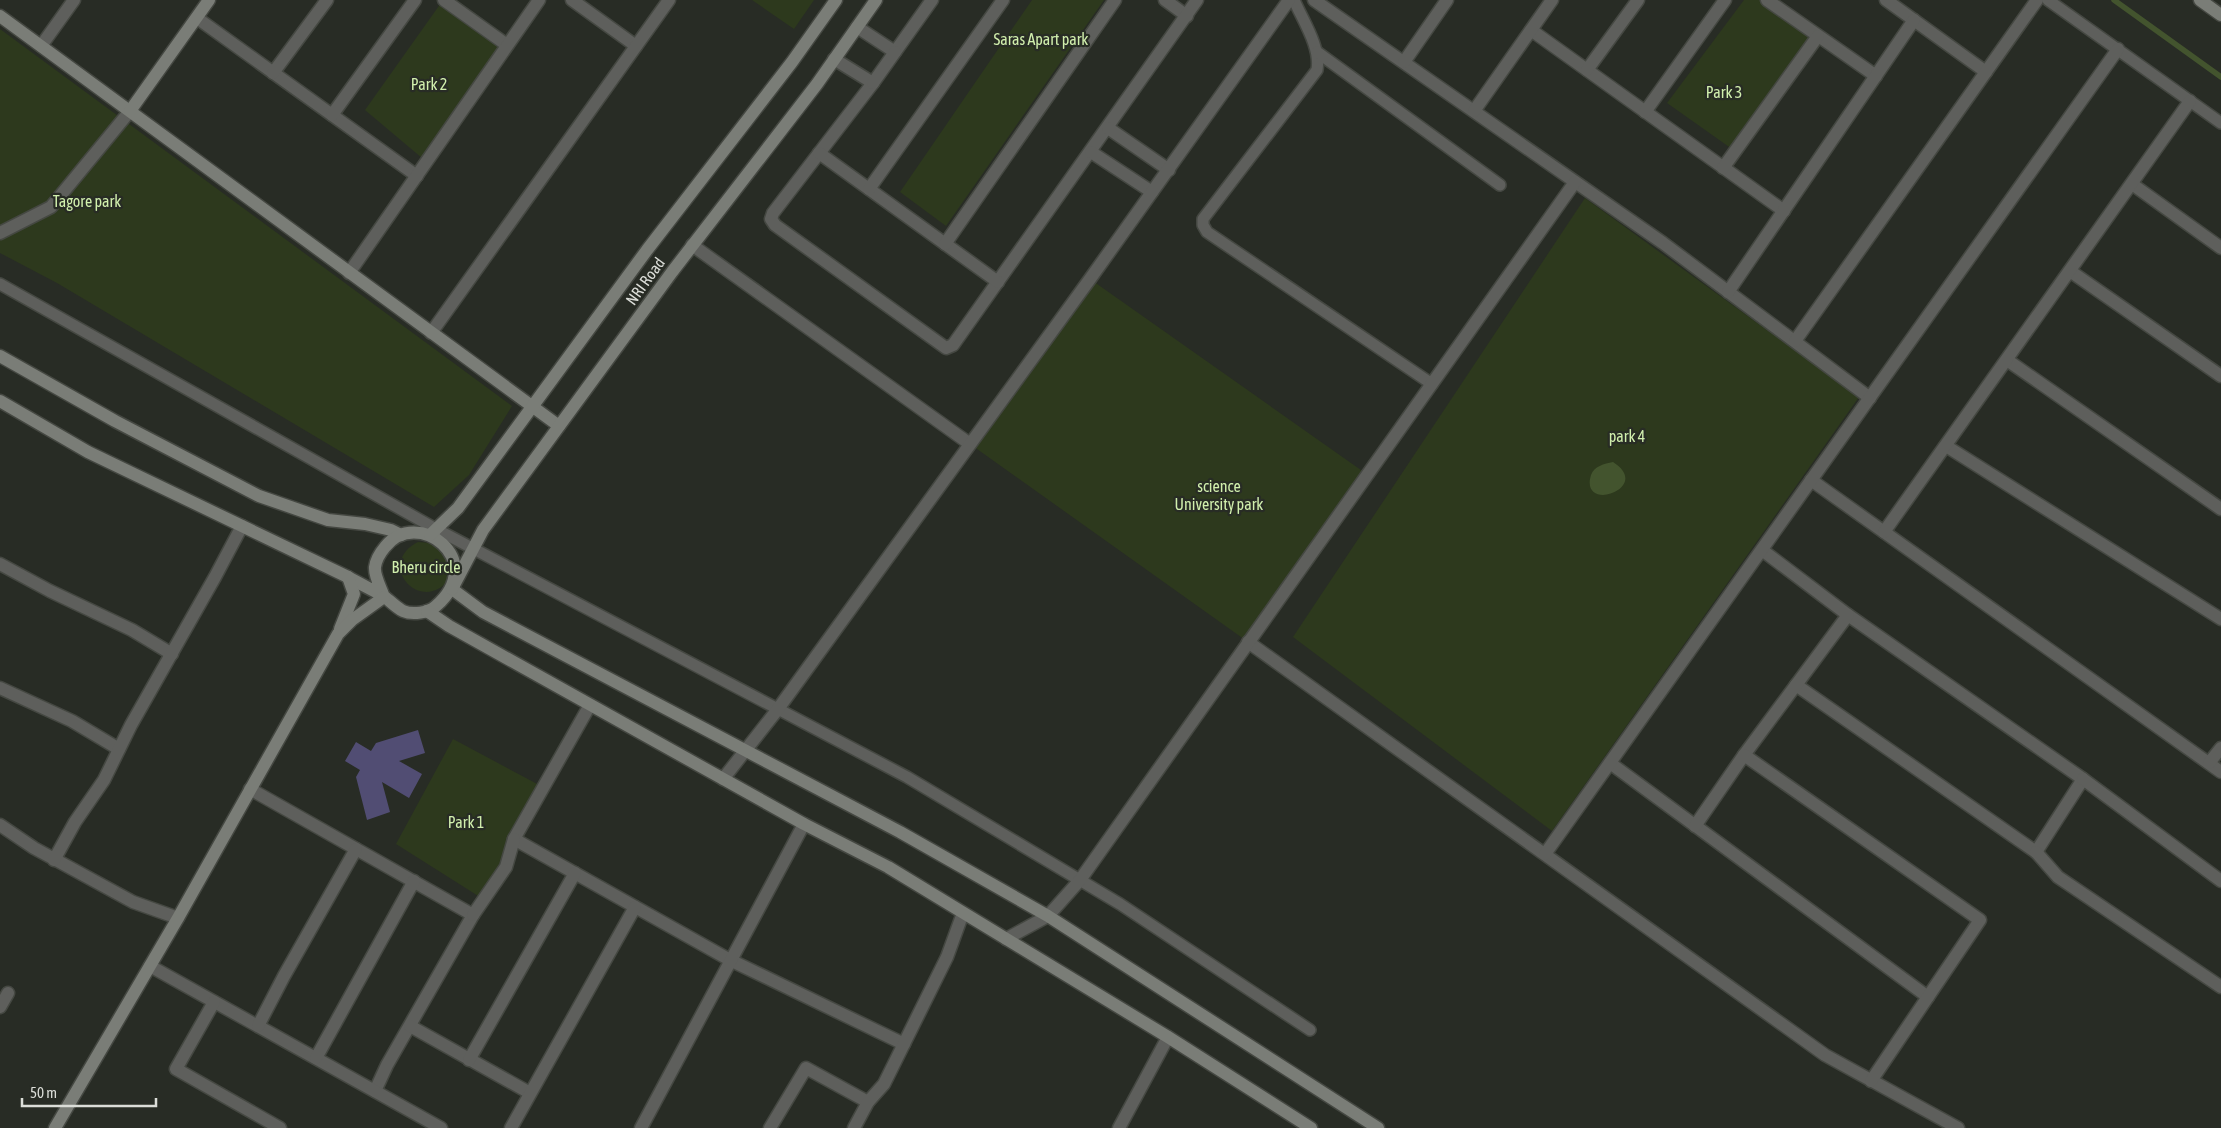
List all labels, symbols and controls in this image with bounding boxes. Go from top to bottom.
park label: Saras Apart park [994,30,1088,49]
park label: Park 2 [411,75,447,93]
park label: Park 3 [1706,83,1742,101]
park label: Tagore park [53,192,121,211]
street label: NRI Road [622,254,668,308]
park label: park 4 [1609,427,1645,446]
park label: science University park [1175,477,1263,514]
park label: Bheru circle [392,558,460,576]
park label: Park 1 [448,813,484,831]
scale bar [22,1076,156,1108]
text: 50 m [30,1084,57,1101]

